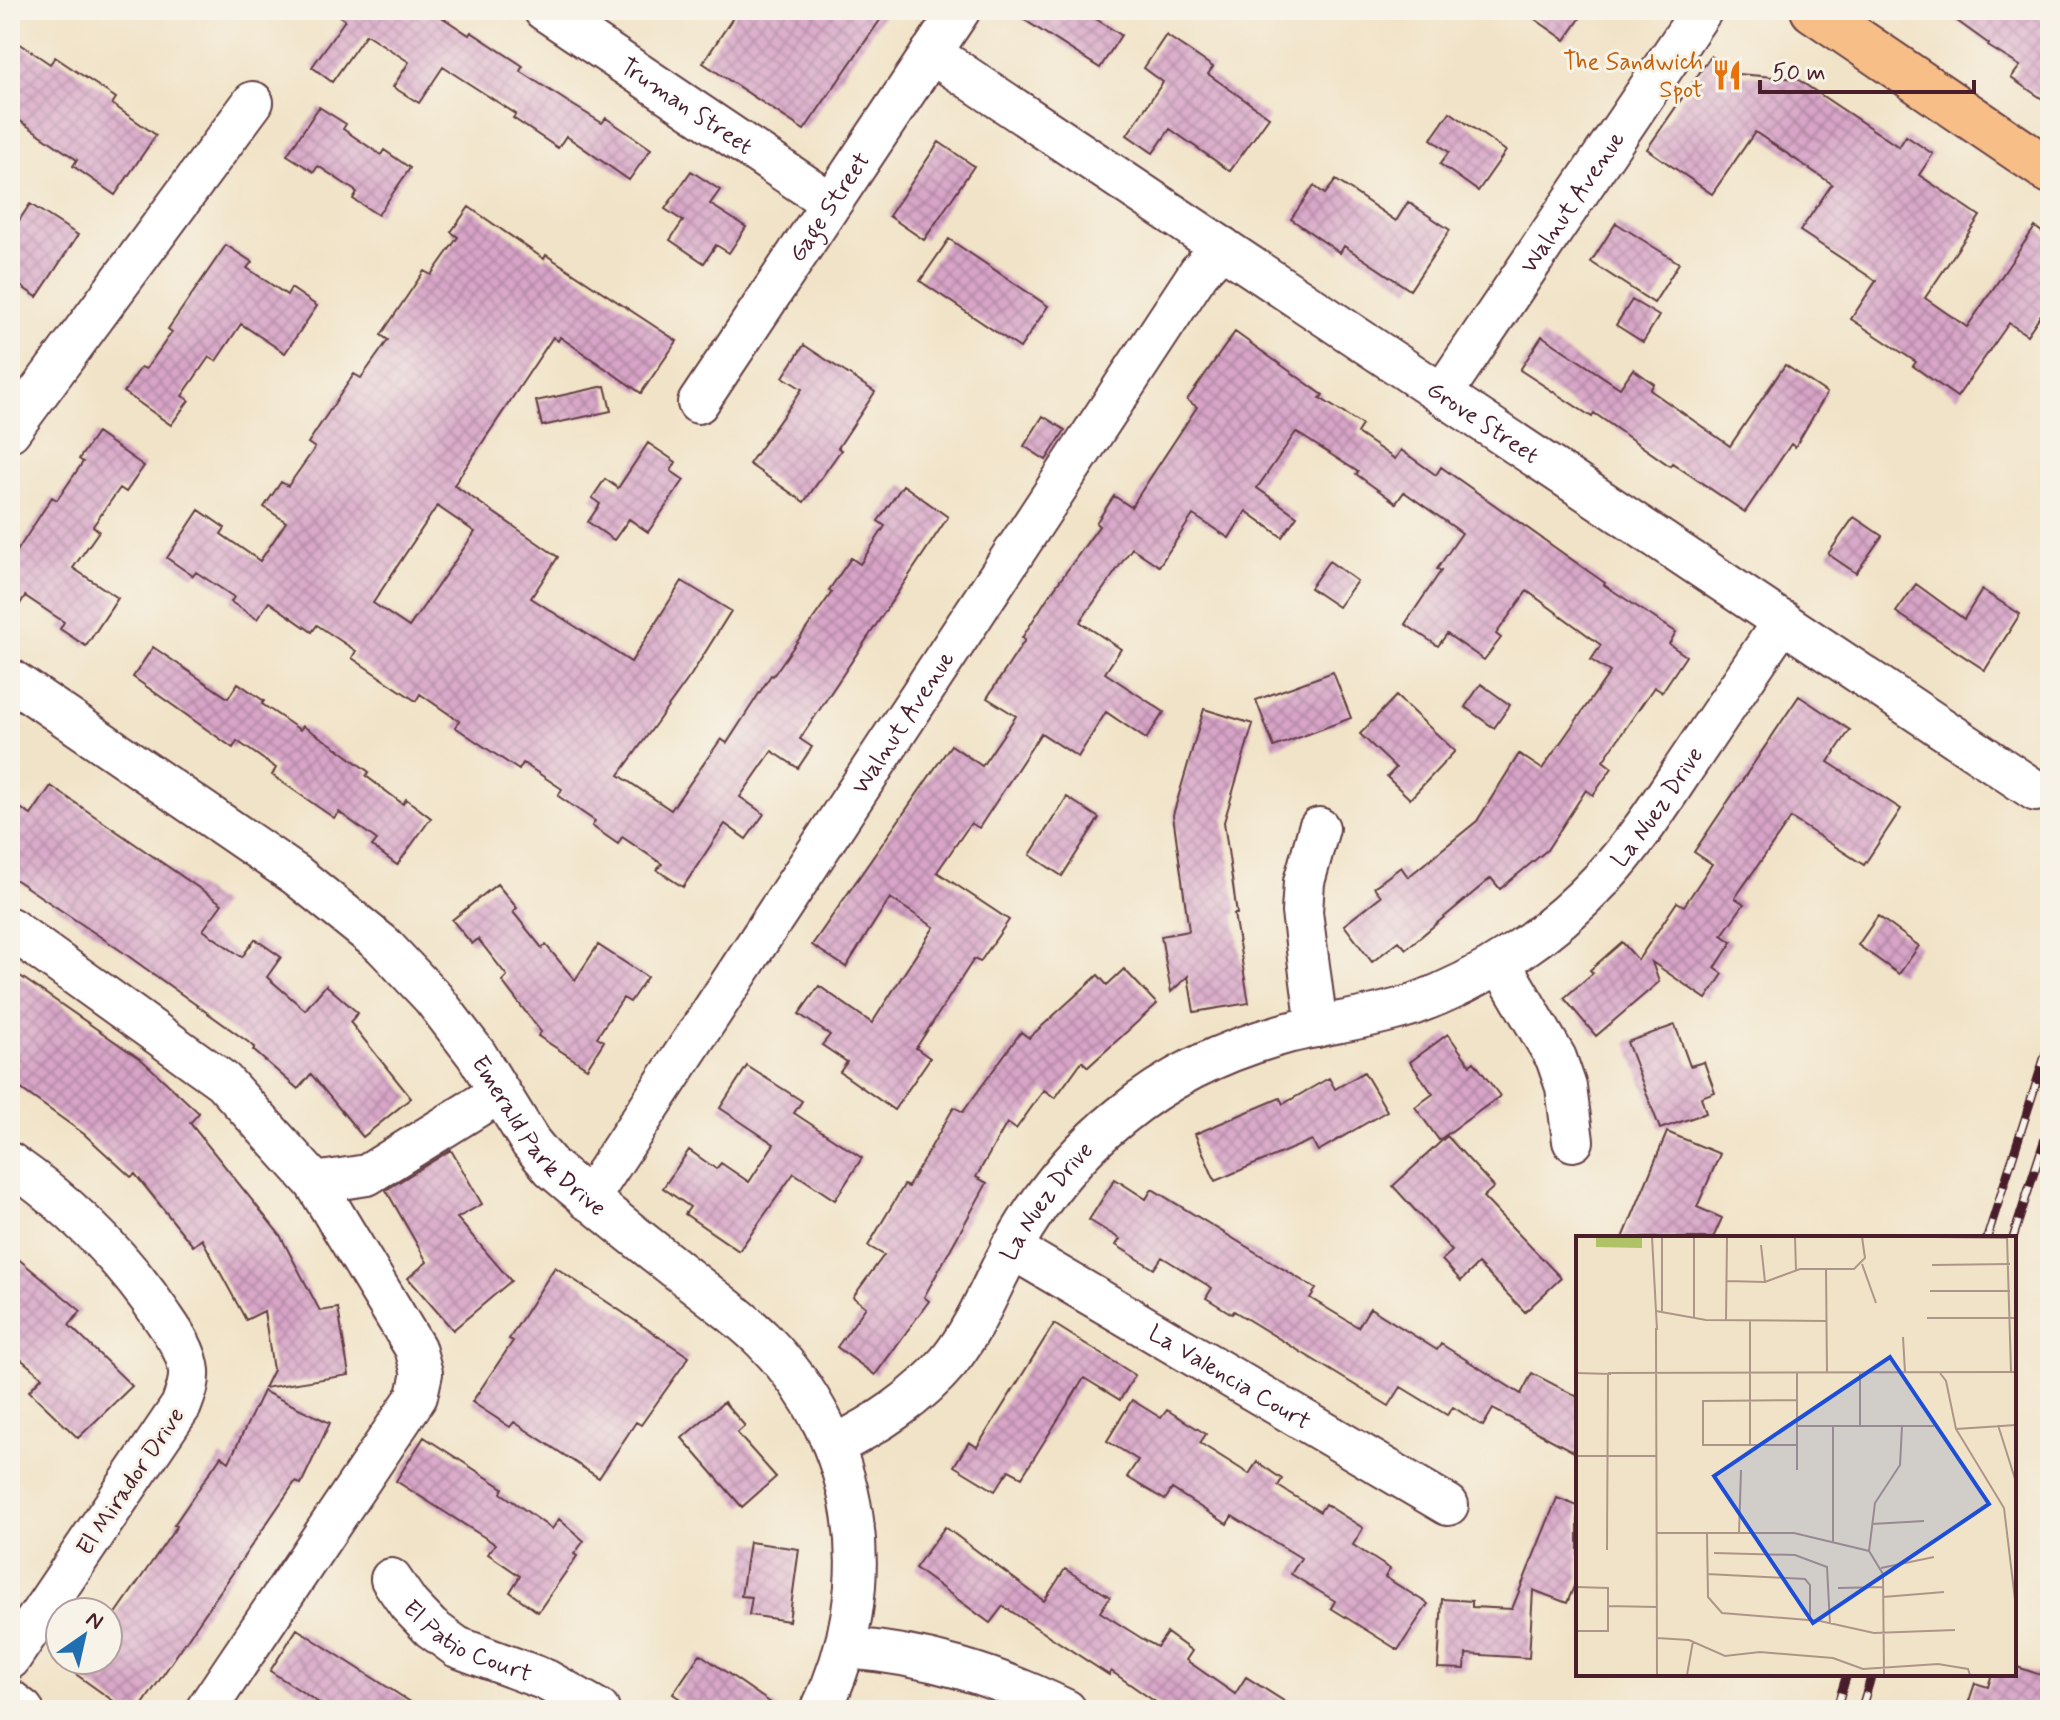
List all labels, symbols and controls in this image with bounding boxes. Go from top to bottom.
scale bar [1760,44,1974,94]
place label: The Sandwich Spot [1563,47,1703,106]
street label: Truman Street [614,52,758,163]
restaurant icon: The Sandwich Spot [1710,58,1744,92]
text: 50 m [1772,58,1826,89]
street label: Walnut Avenue [1514,126,1632,280]
street label: Gage Street [782,147,878,268]
street label: Grove Street [1420,374,1544,472]
street label: Walnut Avenue [845,646,962,801]
street label: La Nuez Drive [1605,741,1711,874]
street label: Emerald Park Drive [464,1050,612,1224]
street label: La Nuez Drive [994,1135,1101,1266]
inset map [1576,1236,2016,1676]
street label: La Valencia Court [1143,1318,1316,1438]
street label: El Mirador Drive [70,1402,192,1562]
street label: El Patio Court [395,1594,536,1690]
north arrow [44,1596,124,1676]
text: N [80,1605,108,1637]

